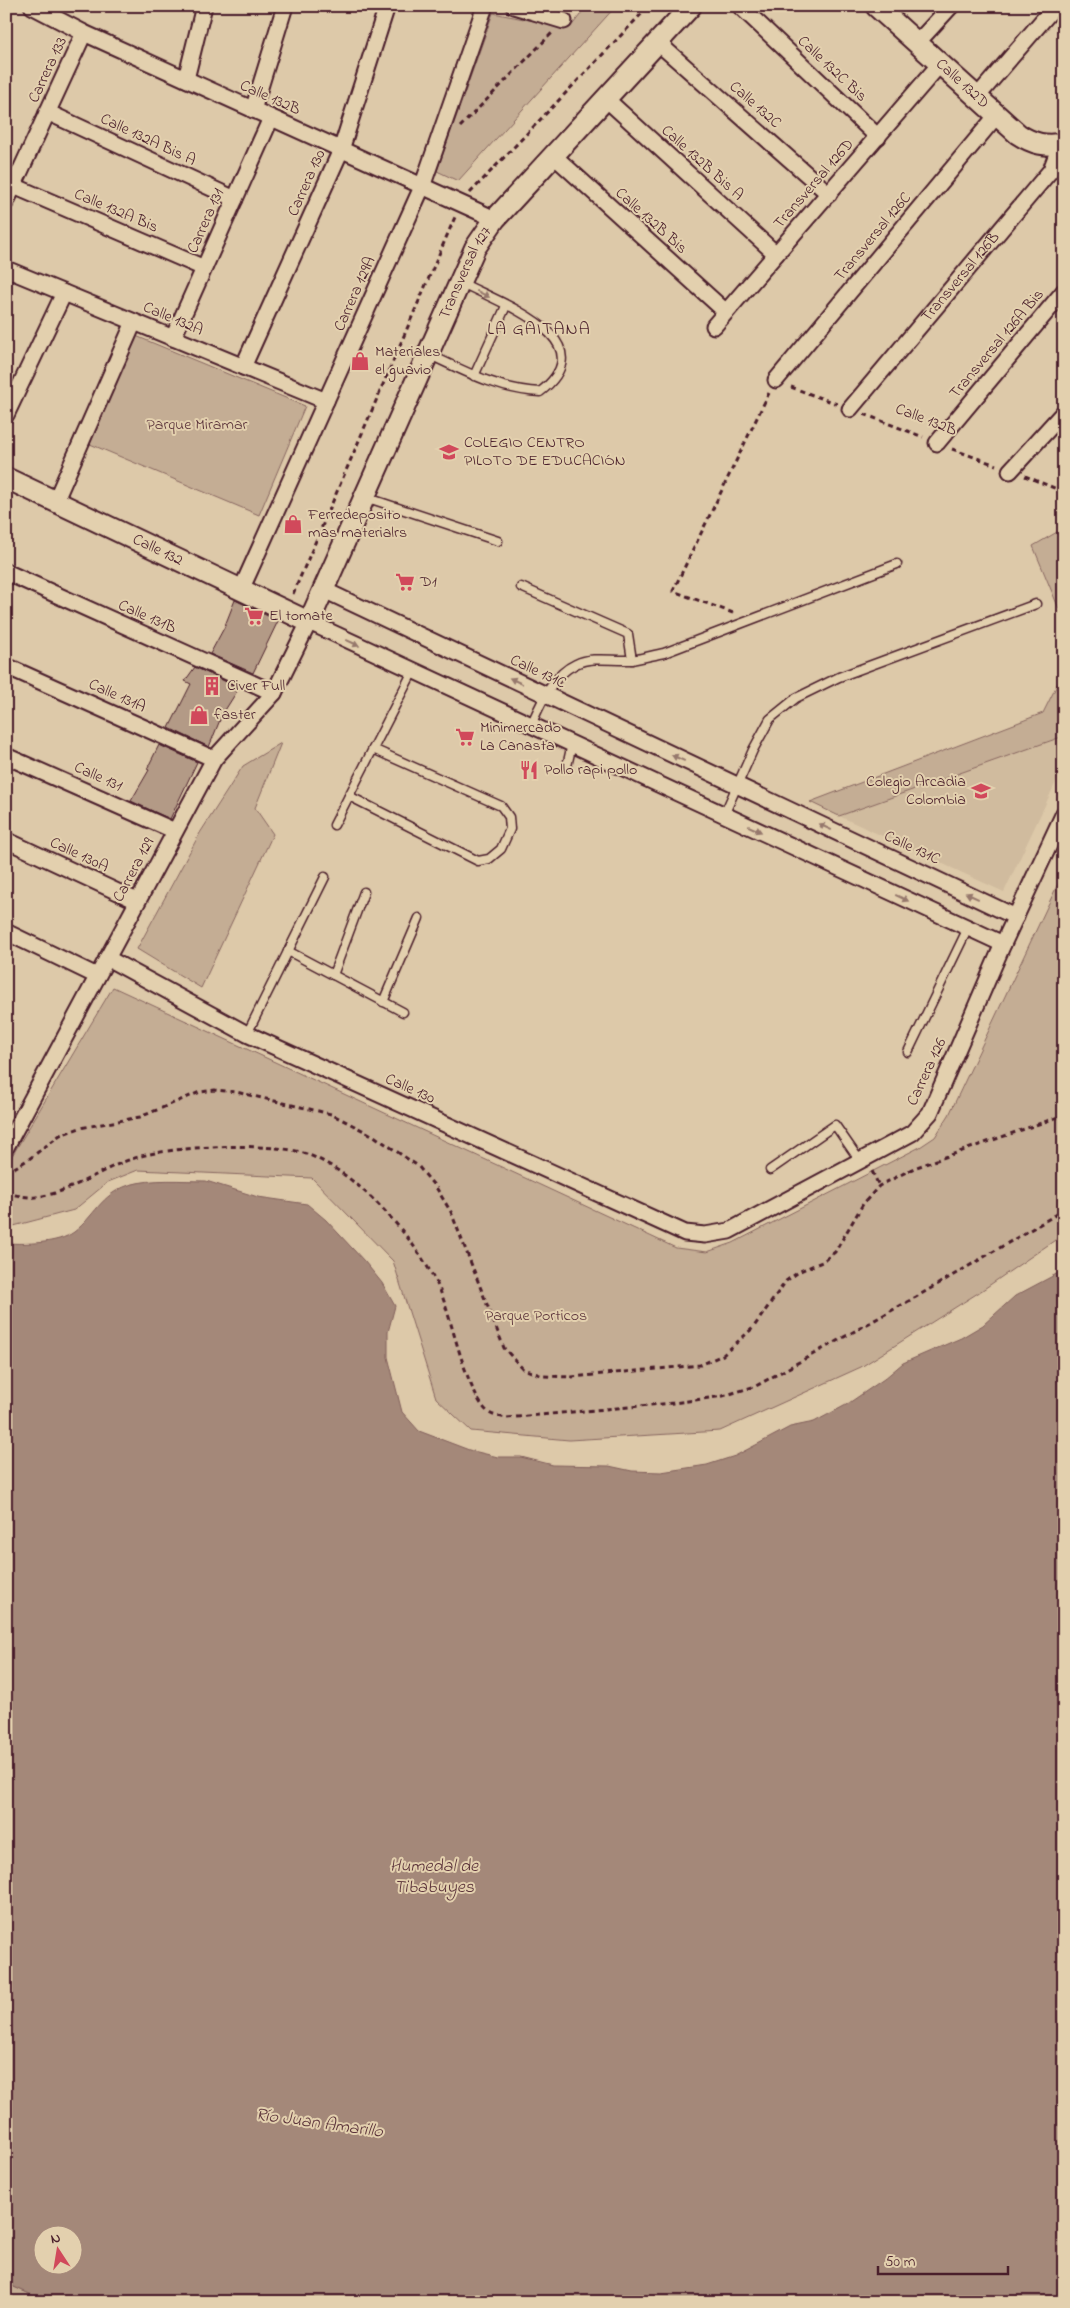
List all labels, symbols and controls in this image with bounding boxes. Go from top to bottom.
street label: Calle 132C Bis [792,30,872,108]
street label: Carrera 133 [22,33,74,107]
street label: Calle 132D [930,53,994,114]
street label: Calle 132B [236,74,304,122]
street label: Calle 132C [724,75,787,135]
street label: Calle 132A Bis A [96,107,200,173]
street label: Calle 132B Bis A [655,119,749,207]
street label: Transversal 126D [768,134,860,234]
street label: Carrera 130 [282,146,332,220]
street label: Calle 132B Bis [609,182,693,260]
street label: Calle 132A Bis [70,183,162,239]
street label: Carrera 131 [181,185,231,257]
street label: Transversal 126C [828,187,918,287]
street label: Transversal 127 [433,221,499,323]
street label: Transversal 126B [915,227,1006,328]
street label: Carrera 129A [328,253,382,335]
street label: Transversal 126A Bis [944,284,1050,404]
one-way arrow [476,290,490,298]
street label: Calle 132A [139,296,207,343]
district label: LA GAITANA [487,317,591,343]
place label: Materiales el guavio [375,340,440,382]
shop icon: Materiales el guavio [349,350,371,372]
street label: Calle 132B [892,397,961,443]
park label: Parque Miramar [146,413,248,437]
place label: COLEGIO CENTRO PILOTO DE EDUCACIÓN [464,431,626,473]
school or university icon: COLEGIO CENTRO PILOTO DE EDUCACIÓN [438,441,460,463]
place label: Ferredeposito mas materialrs [307,503,407,545]
shop icon: Ferredeposito mas materialrs [282,513,304,535]
street label: Calle 132 [128,528,187,572]
place label: D1 [419,570,437,594]
supermarket icon: D1 [394,571,416,593]
street label: Calle 131B [114,594,180,641]
place label: El tomate [269,604,334,628]
supermarket icon: El tomate [243,605,265,627]
one-way arrow [346,639,361,647]
street label: Calle 131C [506,649,570,696]
street label: Calle 131A [84,673,150,719]
place label: Civer Full [227,674,285,698]
building icon: Civer Full [201,675,223,697]
one-way arrow [508,676,523,685]
place label: faster [214,703,256,727]
shop icon: faster [188,704,210,726]
place label: Minimercado La Canasta [480,716,561,758]
supermarket icon: Minimercado La Canasta [454,726,476,748]
one-way arrow [671,753,685,761]
street label: Calle 131 [70,756,126,798]
place label: Pollo rapi pollo [544,758,637,782]
restaurant icon: Pollo rapi pollo [518,759,540,781]
place label: Colegio Arcadia Colombia [866,770,966,812]
school or university icon: Colegio Arcadia Colombia [970,780,992,802]
one-way arrow [818,823,832,831]
street label: Calle 131C [880,825,944,872]
one-way arrow [748,826,762,834]
street label: Calle 130A [46,831,112,879]
street label: Carrera 129 [107,833,161,907]
one-way arrow [965,892,979,900]
one-way arrow [895,894,909,902]
street label: Carrera 126 [901,1034,953,1110]
street label: Calle 130 [381,1067,439,1111]
park label: Parque Porticos [485,1304,587,1328]
water label: Humedal de Tibabuyes [390,1854,479,1901]
water label: Río Juan Amarillo [254,2102,385,2146]
north arrow [32,2226,82,2276]
text: N [49,2227,62,2250]
scale bar [878,2243,1008,2275]
text: 50 m [885,2251,916,2273]

